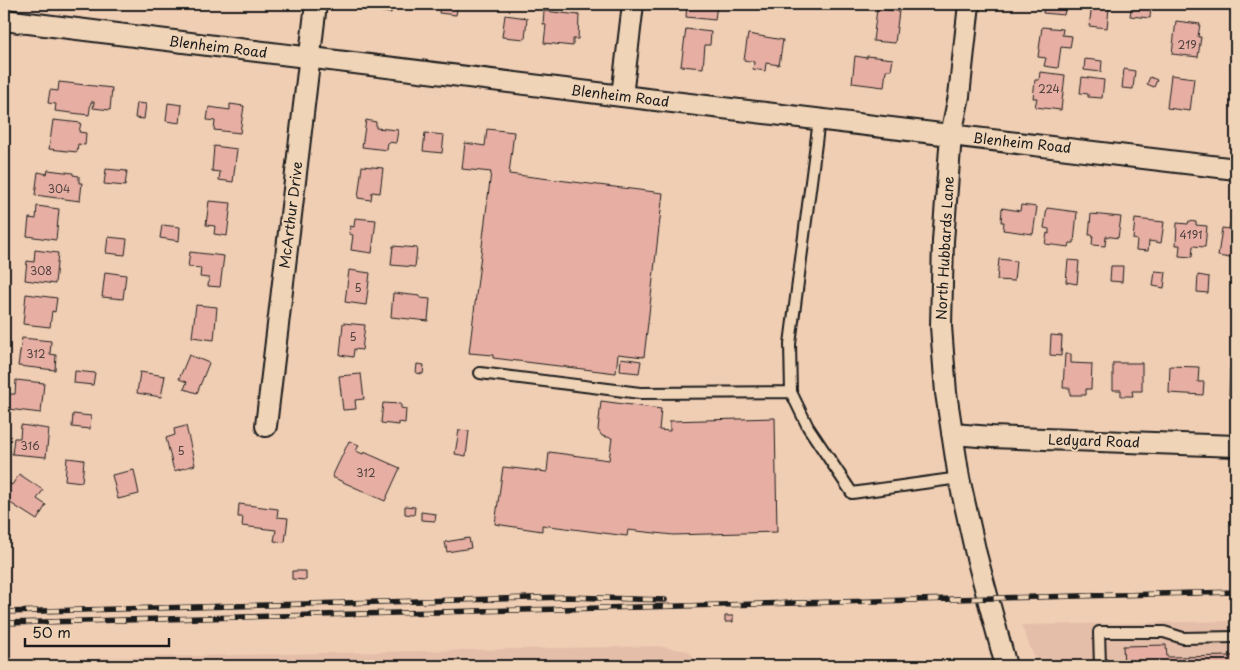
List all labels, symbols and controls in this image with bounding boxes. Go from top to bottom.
street label: Blenheim Road [168,30,268,63]
house number: 219 [1177,36,1197,53]
street label: Blenheim Road [570,79,670,112]
house number: 224 [1038,80,1060,97]
street label: Blenheim Road [972,127,1072,158]
street label: McArthur Drive [274,160,307,270]
street label: North Hubbards Lane [930,175,959,320]
house number: 304 [48,180,70,197]
house number: 4191 [1180,226,1202,243]
house number: 308 [30,262,52,279]
house number: 5 [354,279,362,296]
house number: 5 [349,328,357,345]
house number: 312 [26,345,46,362]
street label: Ledyard Road [1048,428,1140,453]
house number: 316 [20,437,40,454]
house number: 5 [177,442,185,459]
house number: 312 [356,464,376,481]
scale bar [25,615,169,647]
text: 50 m [32,620,71,643]

